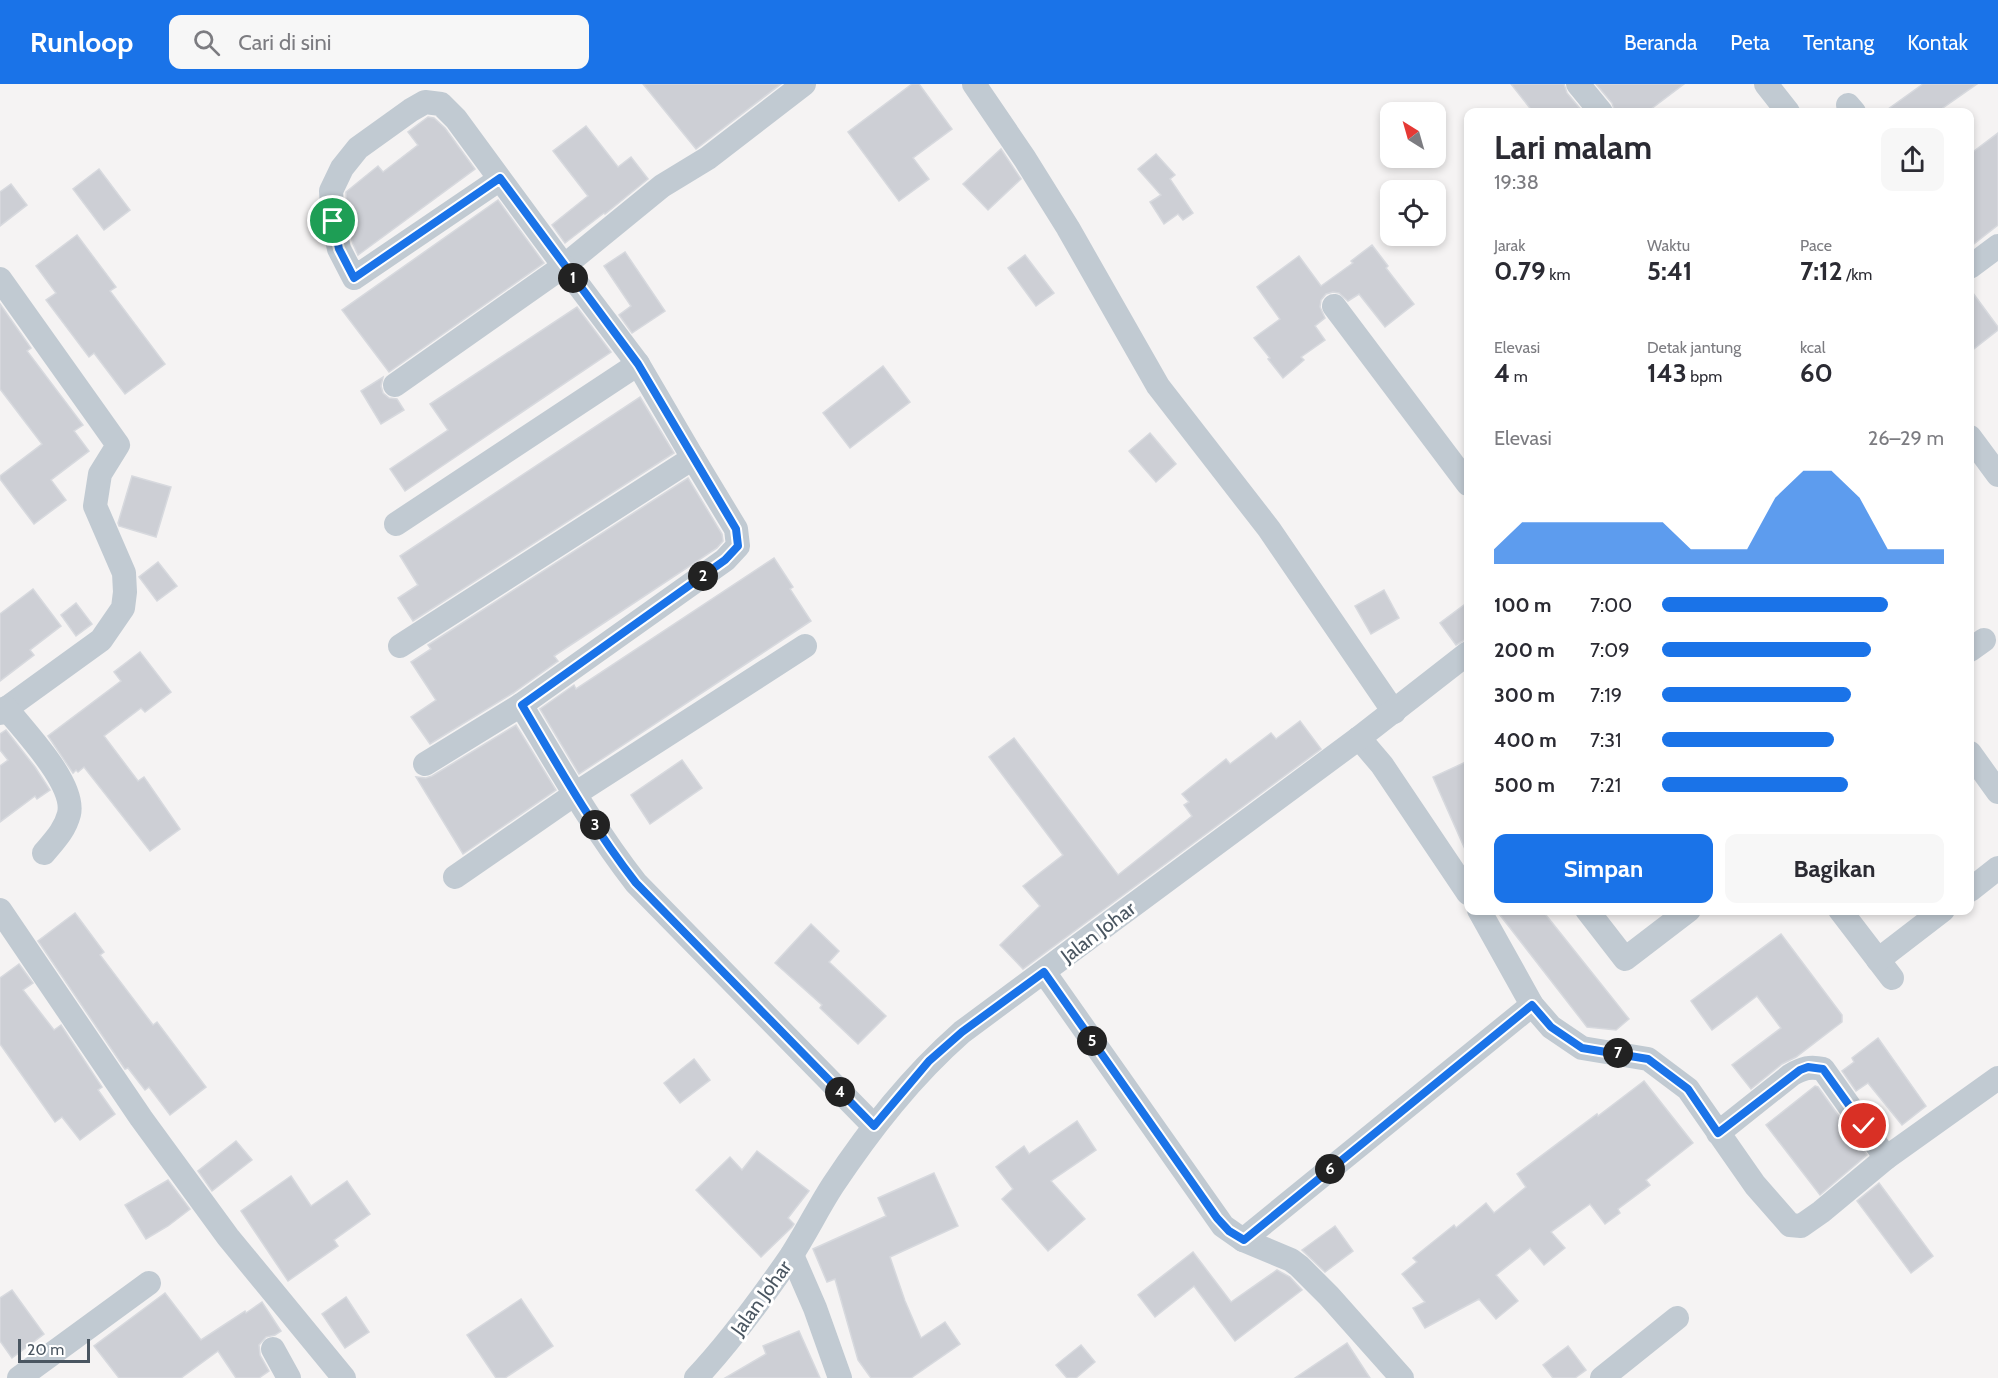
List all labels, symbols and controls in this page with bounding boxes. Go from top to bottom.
search box [169,15,589,69]
text: Runloop [30,25,133,59]
icon: search [190,26,223,59]
text: Cari di sini [238,29,332,56]
text: Beranda [1624,30,1697,55]
text: Peta [1730,30,1770,55]
text: Tentang [1803,30,1874,55]
text: Kontak [1907,30,1968,55]
north arrow [1380,102,1446,168]
map controls [1380,102,1446,246]
text: Lari malam [1494,127,1652,167]
button: share [1881,128,1944,191]
text: 19:38 [1494,170,1539,194]
button: locate [1380,180,1446,246]
pin [307,195,358,246]
icon: arrive [316,204,349,237]
text: Jarak [1494,236,1525,255]
text: Waktu [1647,236,1690,255]
text: Pace [1800,236,1832,255]
text: 0.79 [1494,255,1546,287]
text: 5:41 [1647,255,1692,287]
text: 7:12 [1800,255,1842,287]
pin: 1 [558,263,588,293]
text: km [1546,265,1571,284]
text: /km [1842,265,1872,284]
text: 1 [570,268,576,287]
text: Elevasi [1494,338,1540,357]
text: Detak jantung [1647,338,1741,357]
text: kcal [1800,338,1826,357]
text: 4 [1494,357,1510,389]
text: 143 [1647,357,1687,389]
text: 60 [1800,357,1833,389]
text: m [1510,367,1528,386]
text: bpm [1687,367,1722,386]
text: Elevasi [1494,426,1552,450]
text: 26–29 m [1868,426,1944,450]
pin: 2 [688,561,718,591]
text: 2 [699,566,707,585]
text: 100 m [1494,593,1552,617]
text: 7:00 [1590,593,1632,617]
text: 200 m [1494,638,1555,662]
text: 7:09 [1590,638,1630,662]
text: 300 m [1494,683,1555,707]
text: 7:19 [1590,683,1622,707]
text: 400 m [1494,728,1557,752]
text: 7:31 [1590,728,1622,752]
text: 500 m [1494,773,1555,797]
text: 7:21 [1590,773,1621,797]
pin: 3 [580,810,610,840]
text: 3 [591,815,599,834]
button: Simpan [1494,834,1713,903]
button: Bagikan [1725,834,1944,903]
street label: Jalan Johar [1055,896,1141,968]
pin: 5 [1077,1026,1107,1056]
text: 5 [1088,1031,1096,1050]
pin: 7 [1603,1038,1633,1068]
text: 7 [1614,1043,1622,1062]
pin: 4 [825,1077,855,1107]
text: 4 [835,1082,845,1101]
pin [1838,1100,1889,1151]
icon: check [1847,1109,1880,1142]
pin: 6 [1315,1154,1345,1184]
text: 6 [1326,1159,1335,1178]
street label: Jalan Johar [725,1255,797,1341]
scale bar [18,1336,90,1364]
text: 20 m [27,1340,64,1359]

